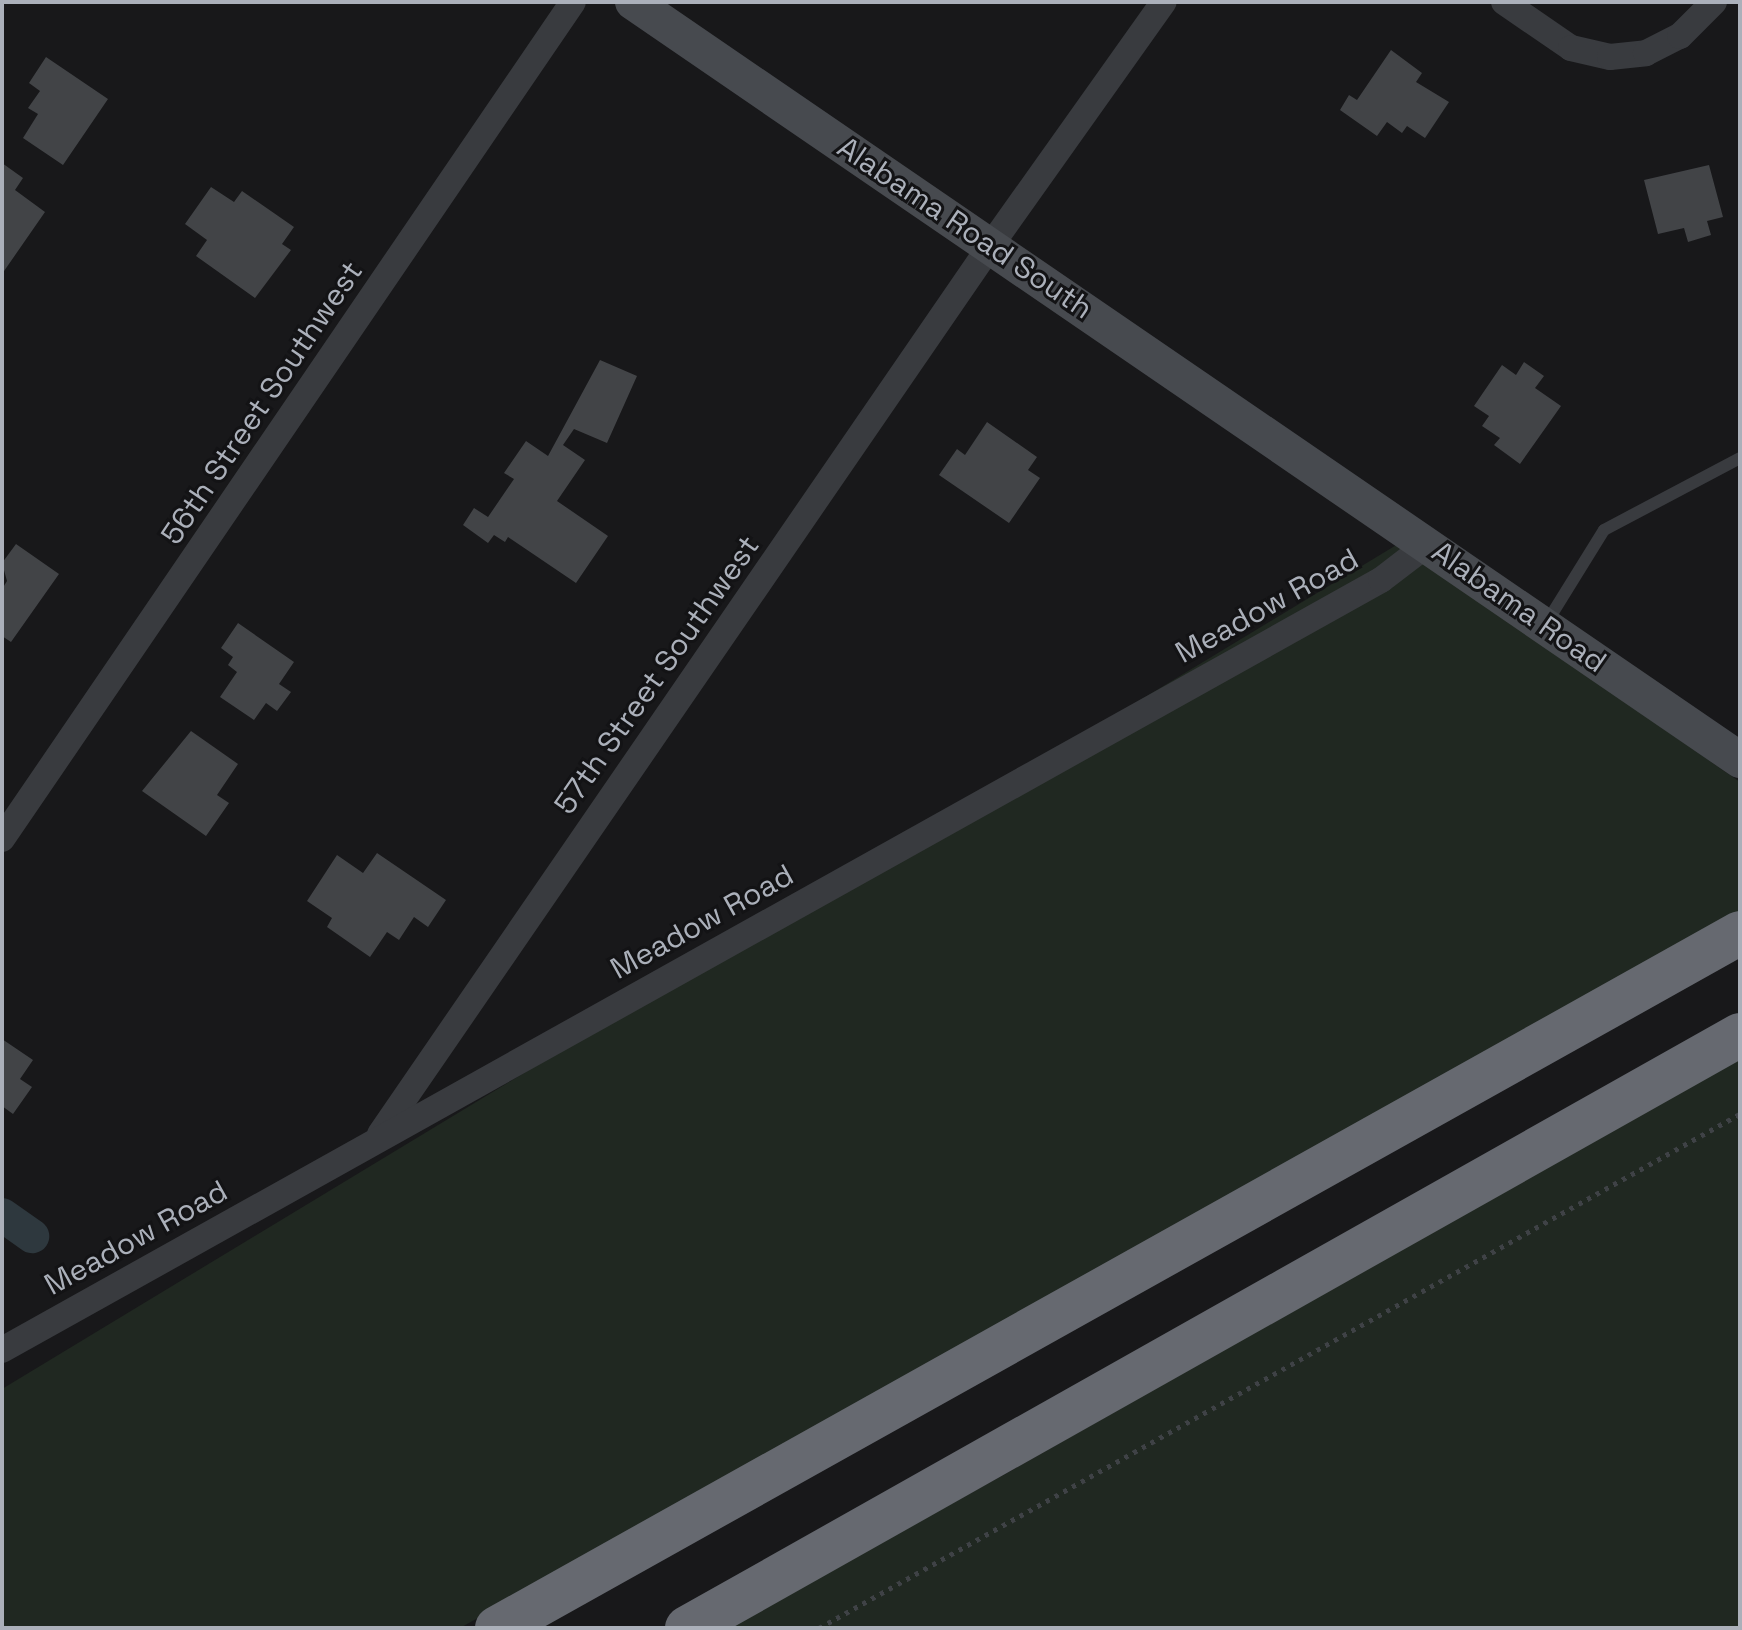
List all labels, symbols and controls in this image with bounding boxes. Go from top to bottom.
street label: Alabama Road South [831,129,1099,327]
street label: 56th Street Southwest [154,255,370,551]
street label: 57th Street Southwest [547,529,767,821]
street label: Alabama Road [1425,534,1613,680]
street label: Meadow Road [1169,541,1365,671]
street label: Meadow Road [604,857,800,987]
street label: Meadow Road [38,1173,234,1303]

